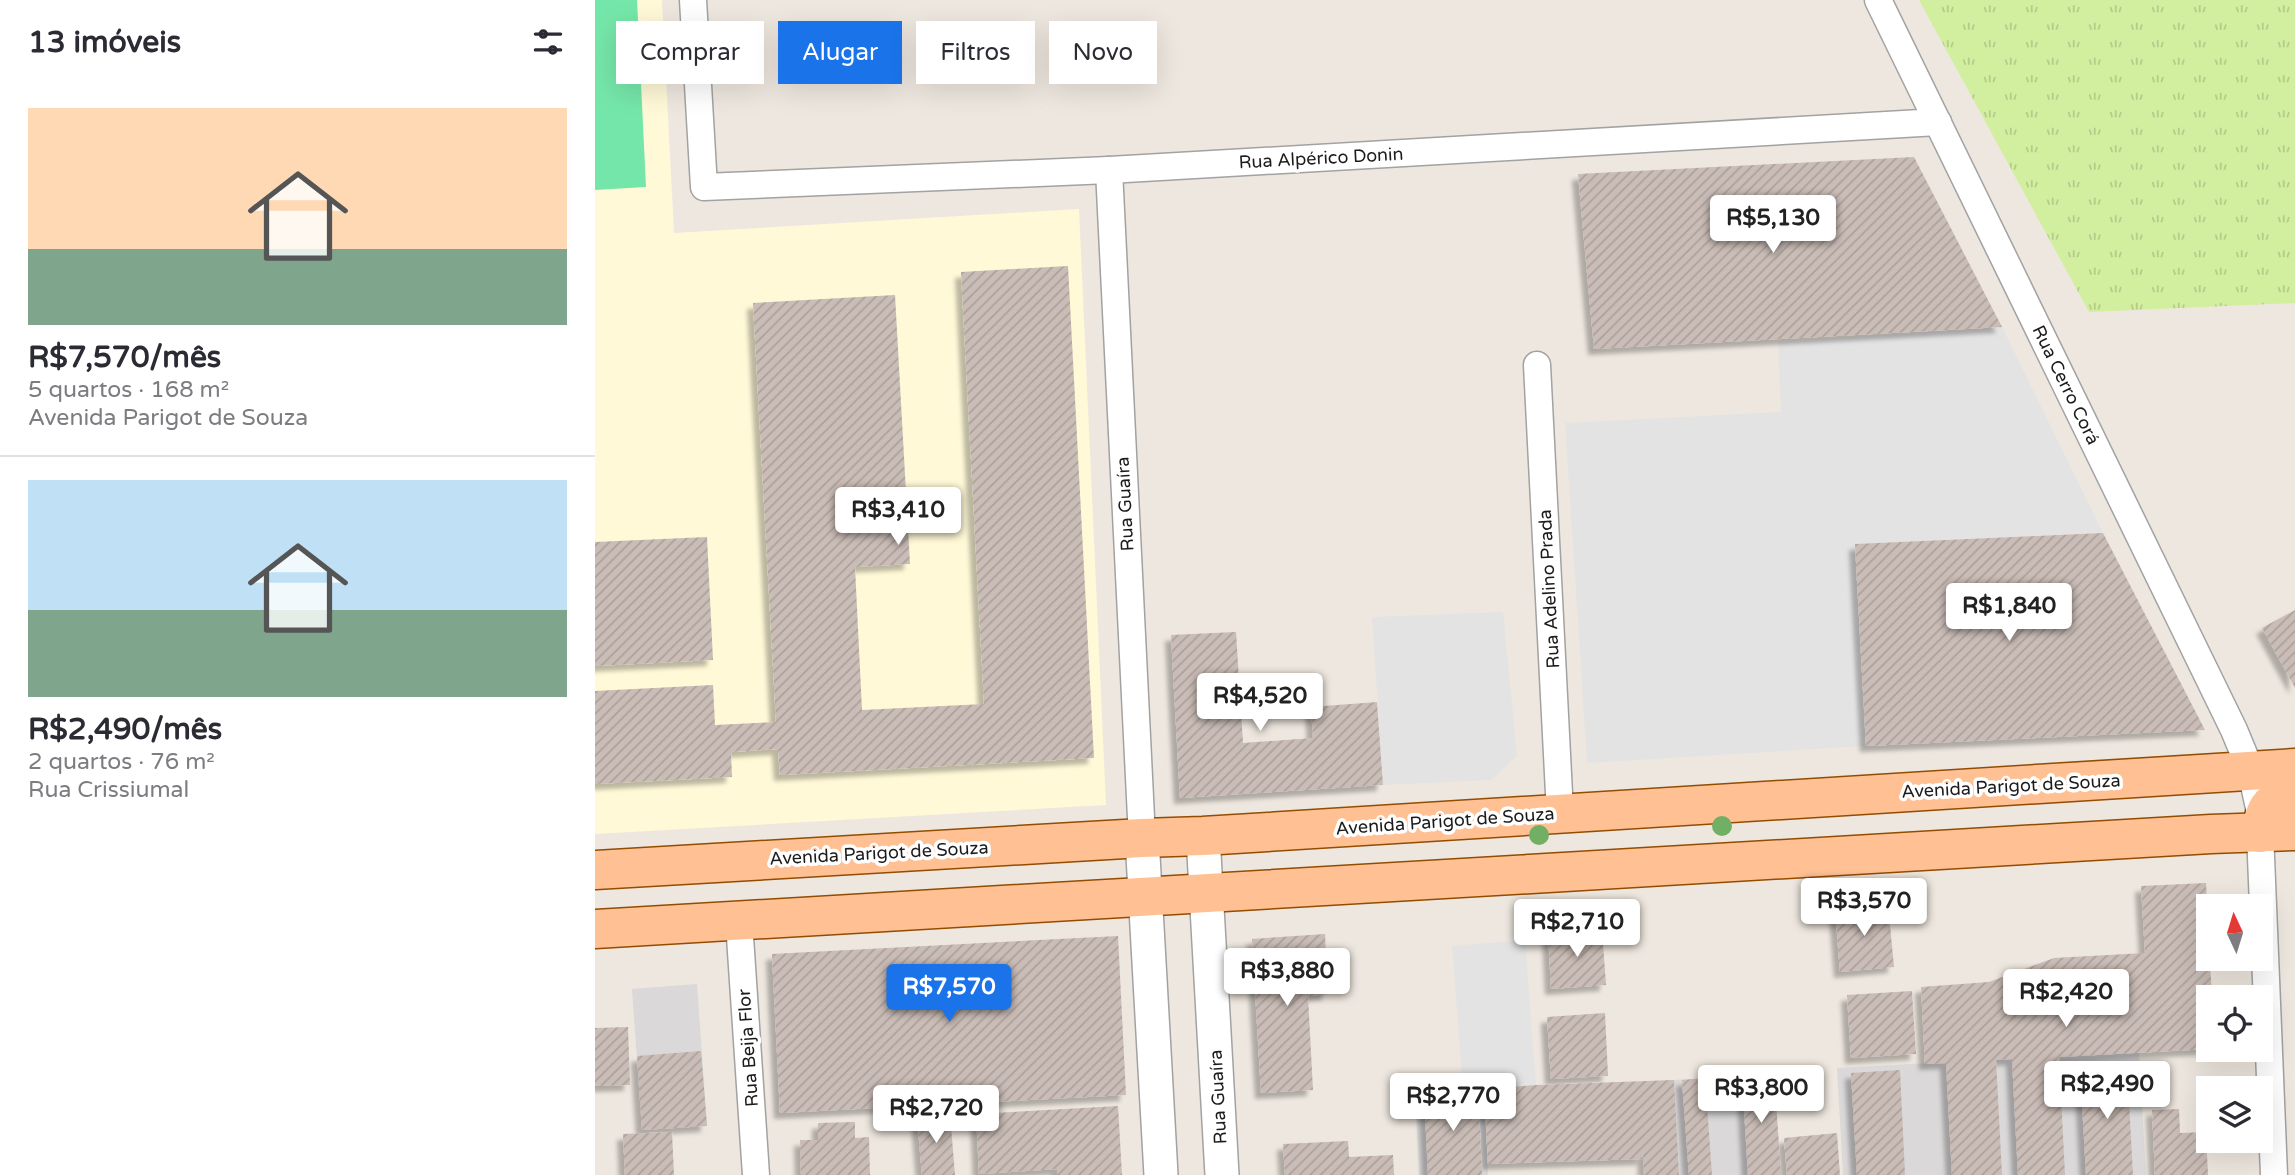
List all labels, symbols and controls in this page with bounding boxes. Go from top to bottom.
chip: Comprar [616,21,764,84]
chip: Alugar [778,21,902,84]
chip: Filtros [916,21,1035,84]
chip: Novo [1049,21,1157,84]
icon: filters [529,23,567,61]
text: 13 imóveis [28,24,181,61]
street label: Rua Alpérico Donin [1238,143,1404,173]
icon: home [235,153,361,279]
pin: R$5,130 [1708,196,1838,255]
text: R$5,130 [1726,204,1820,232]
street label: Rua Cerro Corá [2028,322,2104,448]
text: R$7,570/mês [28,339,221,376]
text: 5 quartos · 168 m² [28,376,229,404]
text: Avenida Parigot de Souza [28,404,308,432]
street label: Rua Guaíra [1112,456,1138,552]
pin: R$3,410 [833,488,963,547]
text: R$3,410 [851,496,945,524]
street label: Rua Adelino Prada [1534,509,1564,669]
icon: home [235,525,361,651]
pin: R$1,840 [1944,584,2074,643]
text: R$1,840 [1962,592,2056,620]
pin: R$4,520 [1195,674,1325,733]
text: R$4,520 [1213,682,1307,710]
text: R$2,490/mês [28,711,222,748]
text: 2 quartos · 76 m² [28,748,215,776]
street label: Avenida Parigot de Souza [1901,769,2121,803]
text: Rua Crissiumal [28,776,189,804]
street label: Avenida Parigot de Souza [1335,802,1555,840]
street label: Avenida Parigot de Souza [769,836,989,870]
pin: R$3,570 [1799,878,1929,938]
text: R$3,570 [1817,887,1911,915]
north arrow [2196,894,2273,971]
map controls [2196,894,2273,1153]
pin: R$2,710 [1512,900,1642,959]
text: R$2,710 [1530,908,1624,936]
pin: R$3,880 [1222,948,1352,1008]
text: R$3,880 [1240,957,1334,985]
pin: R$7,570 [884,964,1014,1024]
pin: R$2,420 [2001,970,2131,1029]
text: R$7,570 [902,973,996,1001]
text: R$2,420 [2019,978,2113,1006]
button: locate [2196,985,2273,1062]
street label: Rua Beija Flor [733,988,763,1108]
street label: Rua Guaíra [1205,1049,1231,1145]
pin: R$2,490 [2042,1062,2172,1121]
pin: R$3,800 [1696,1066,1826,1125]
text: R$2,490 [2060,1070,2154,1098]
pin: R$2,770 [1388,1074,1518,1133]
text: R$3,800 [1714,1074,1808,1102]
button: layers [2196,1076,2273,1153]
text: R$2,770 [1406,1082,1500,1110]
pin: R$2,720 [871,1086,1001,1145]
text: R$2,720 [889,1094,983,1122]

